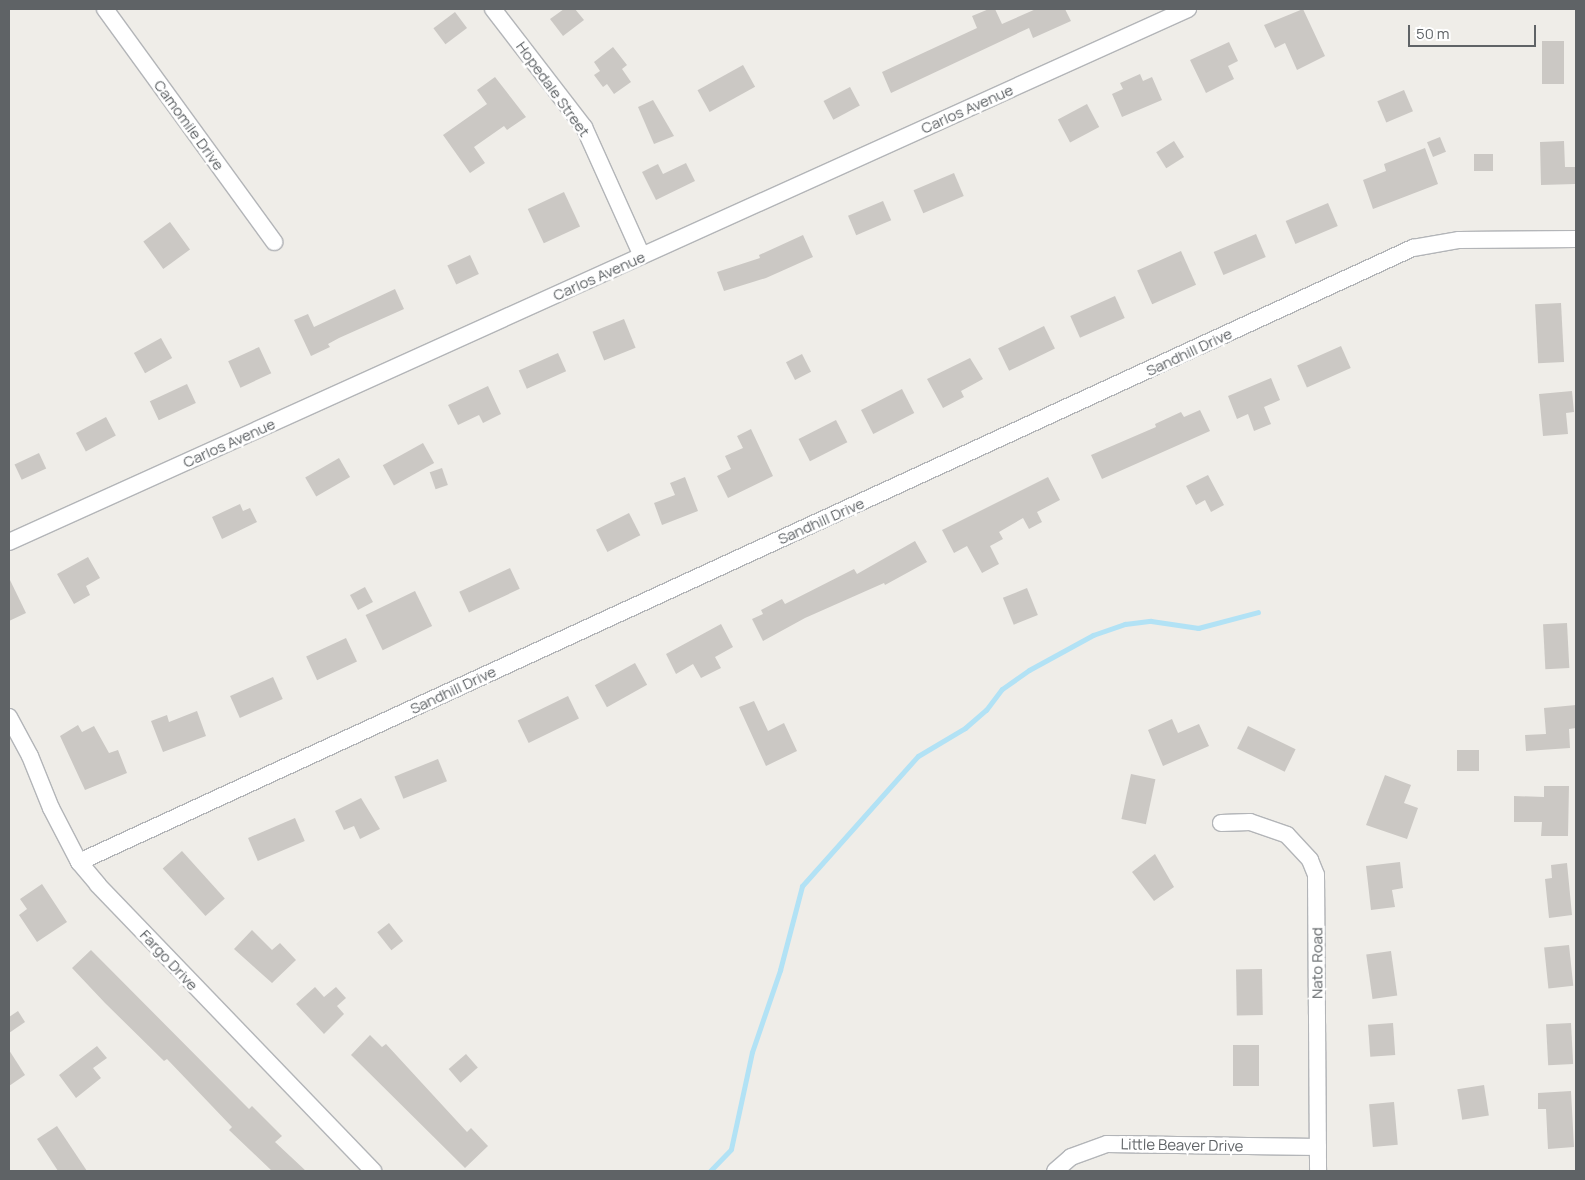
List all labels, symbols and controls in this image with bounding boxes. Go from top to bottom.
scale bar [1410,15,1538,47]
text: 50 m [1416,23,1450,44]
street label: Hopedale Street [512,38,594,140]
street label: Camomile Drive [150,76,228,174]
street label: Carlos Avenue [918,81,1016,137]
street label: Carlos Avenue [550,248,648,304]
street label: Sandhill Drive [1143,324,1235,380]
street label: Carlos Avenue [180,415,278,471]
street label: Sandhill Drive [775,494,867,548]
street label: Sandhill Drive [407,662,499,718]
street label: Fargo Drive [136,926,202,994]
street label: Nato Road [1308,927,1326,999]
street label: Little Beaver Drive [1120,1135,1244,1155]

